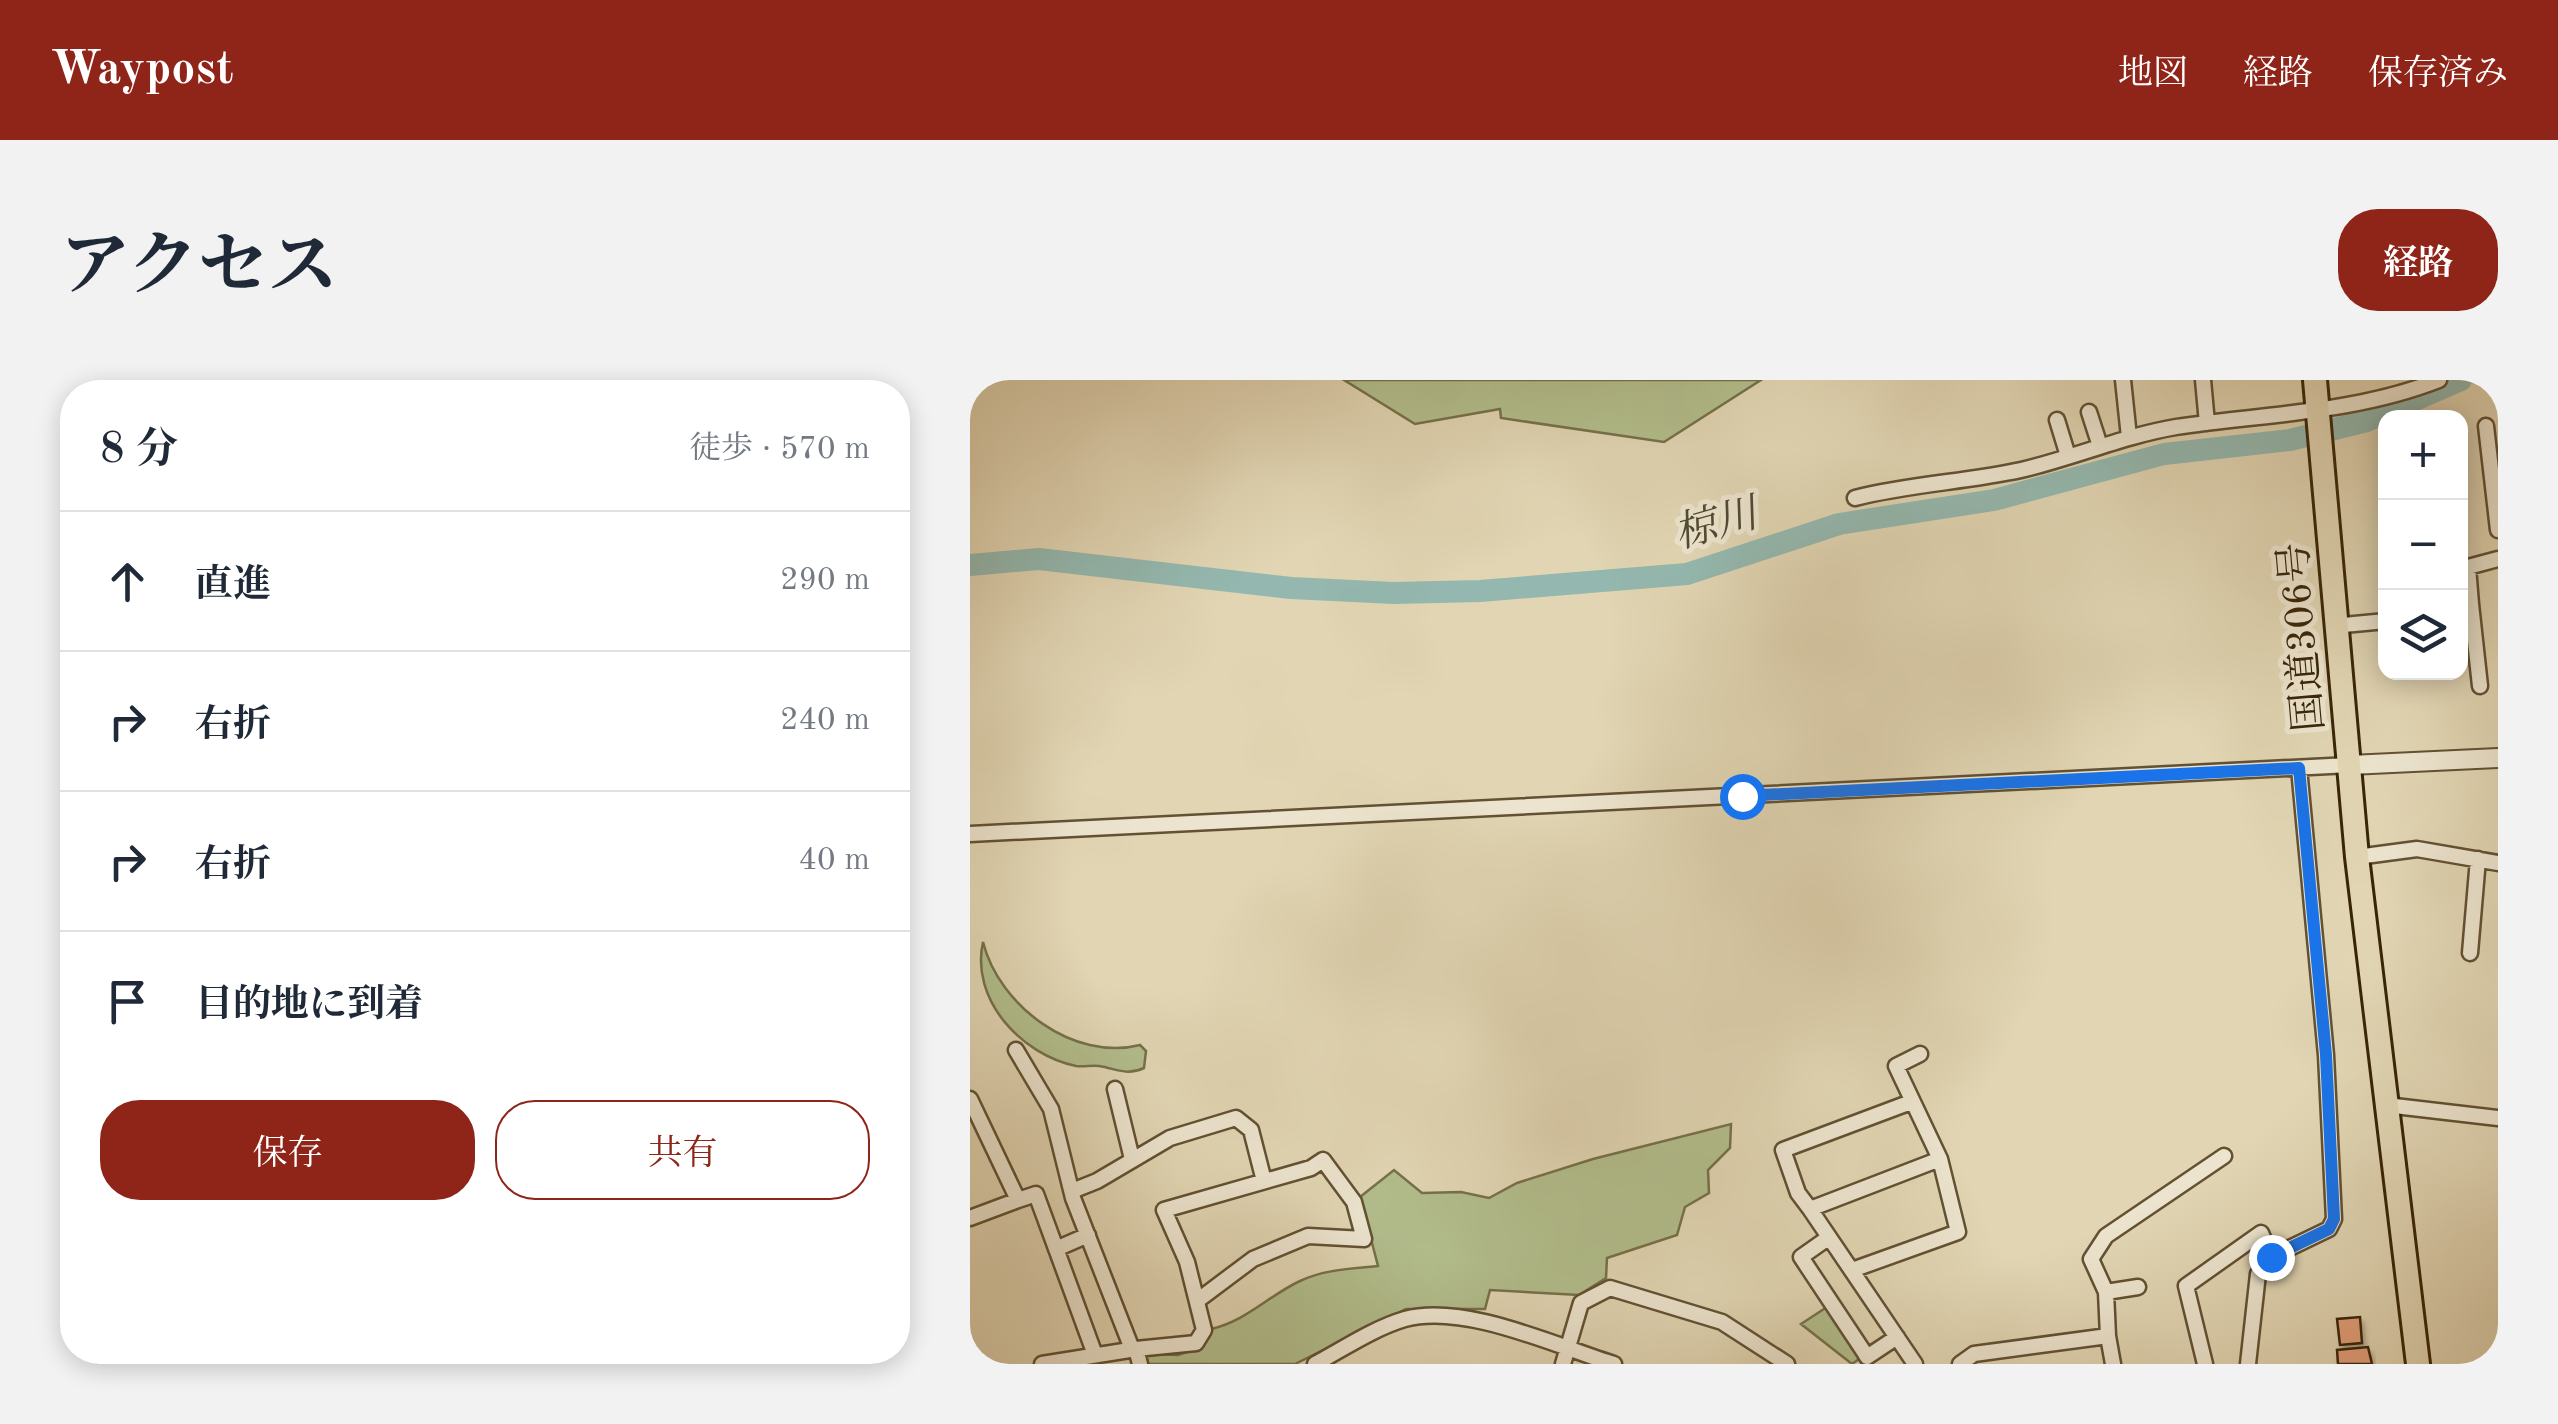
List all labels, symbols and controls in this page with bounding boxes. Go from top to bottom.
text: Waypost [50,46,234,94]
text: 地図 [2118,57,2188,92]
text: 経路 [2243,57,2313,92]
text: 保存済み [2368,57,2508,92]
button: 経路 [2338,209,2498,311]
text: アクセス [60,235,338,305]
map controls [2378,410,2468,680]
button: + [2378,410,2468,500]
text: 8 分 [100,430,178,472]
text: 徒歩 · 570 m [689,434,870,466]
water label: 椋川 [1669,489,1766,558]
button: − [2378,500,2468,590]
street label: 国道306号 [2272,540,2332,733]
icon: ahead [100,554,155,609]
text: 290 m [780,565,870,597]
text: 直進 [195,567,271,605]
button: layers [2378,590,2468,680]
icon: right [100,694,155,749]
text: 240 m [780,705,870,737]
text: 右折 [195,707,271,745]
route start [1720,774,1766,820]
icon: right [100,834,155,889]
text: 40 m [799,845,870,877]
text: 右折 [195,847,271,885]
icon: arrive [100,974,155,1029]
text: 目的地に到着 [195,987,423,1025]
button: 保存 [100,1100,475,1200]
button: 共有 [495,1100,870,1200]
route end [2249,1235,2295,1281]

